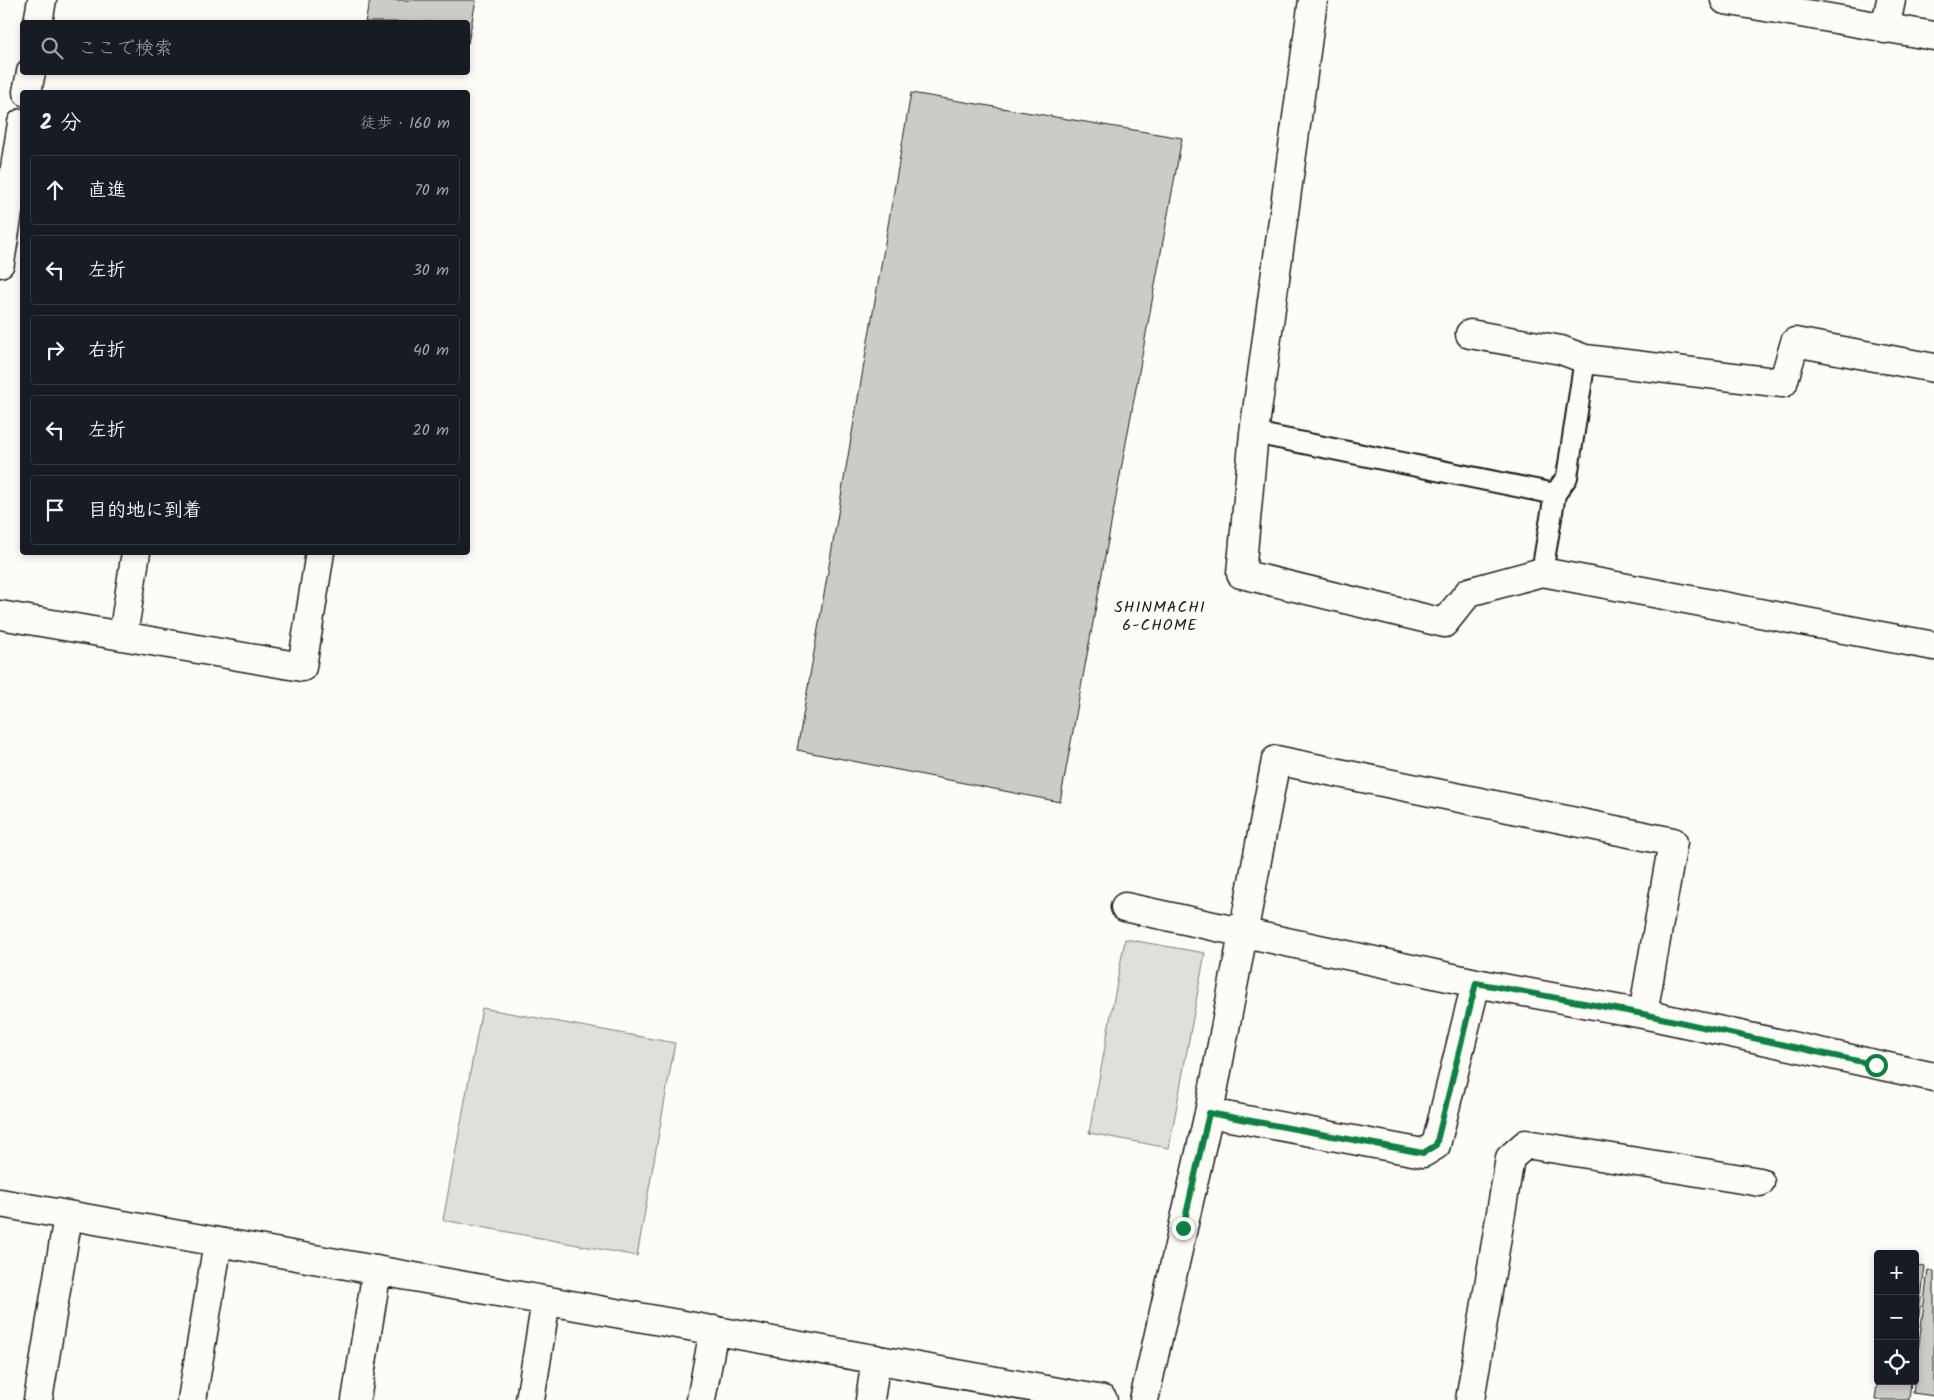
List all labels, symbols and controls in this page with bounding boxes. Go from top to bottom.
search box [20,20,470,75]
icon: search [38,34,66,62]
text: ここで検索 [78,34,173,64]
text: 2 分 [40,107,81,140]
text: 徒歩 · 160 m [360,111,450,136]
icon: ahead [41,176,69,204]
text: 直進 [88,176,126,206]
text: 70 m [414,178,449,203]
icon: left [41,256,69,284]
text: 左折 [88,256,126,286]
text: 30 m [413,258,449,283]
icon: right [41,336,69,364]
text: 右折 [88,336,126,366]
text: 40 m [413,338,449,363]
icon: left [41,416,69,444]
text: 左折 [88,416,126,446]
text: 20 m [413,418,449,443]
icon: arrive [41,496,69,524]
text: 目的地に到着 [88,496,202,526]
district label: SHINMACHI 6-CHOME [1114,595,1206,638]
route start [1865,1054,1888,1077]
route end [1172,1217,1195,1240]
map controls [1874,1250,1919,1385]
button: + [1874,1250,1919,1295]
button: − [1874,1295,1919,1340]
button: locate [1874,1340,1919,1385]

